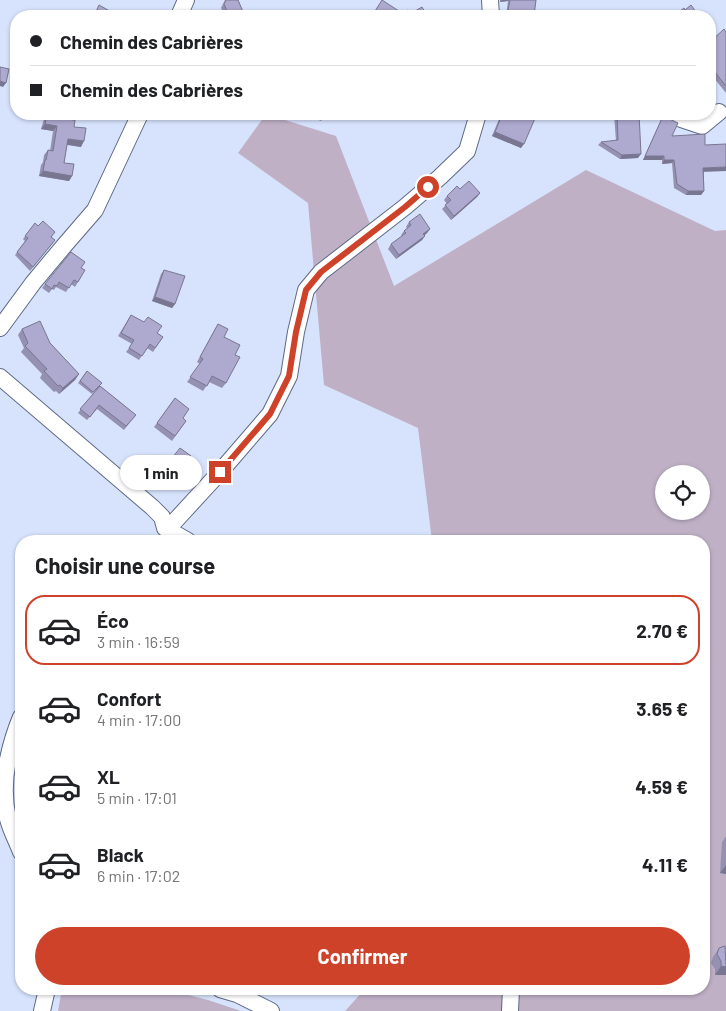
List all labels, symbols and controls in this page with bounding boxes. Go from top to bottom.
text: Chemin des Cabrières [60,30,243,53]
text: Chemin des Cabrières [60,78,243,101]
route start [417,176,439,198]
callout: 1 min [120,454,202,490]
route end [209,461,231,483]
text: 1 min [143,463,179,482]
map controls [655,465,710,520]
button: locate [655,465,710,520]
text: Choisir une course [35,552,215,578]
icon: car [37,608,82,653]
text: Éco [97,609,129,632]
text: 2.70 € [636,619,688,642]
text: 3 min · 16:59 [97,632,180,651]
icon: car [37,686,82,731]
text: Confort [97,687,161,710]
text: 3.65 € [636,697,688,720]
text: 4 min · 17:00 [97,710,181,729]
icon: car [37,764,82,809]
text: XL [97,765,120,788]
text: 4.59 € [635,775,688,798]
text: 5 min · 17:01 [97,788,177,807]
icon: car [37,842,82,887]
text: Black [97,843,144,866]
text: 4.11 € [642,853,688,876]
text: 6 min · 17:02 [97,866,180,885]
button: Confirmer [35,927,690,985]

